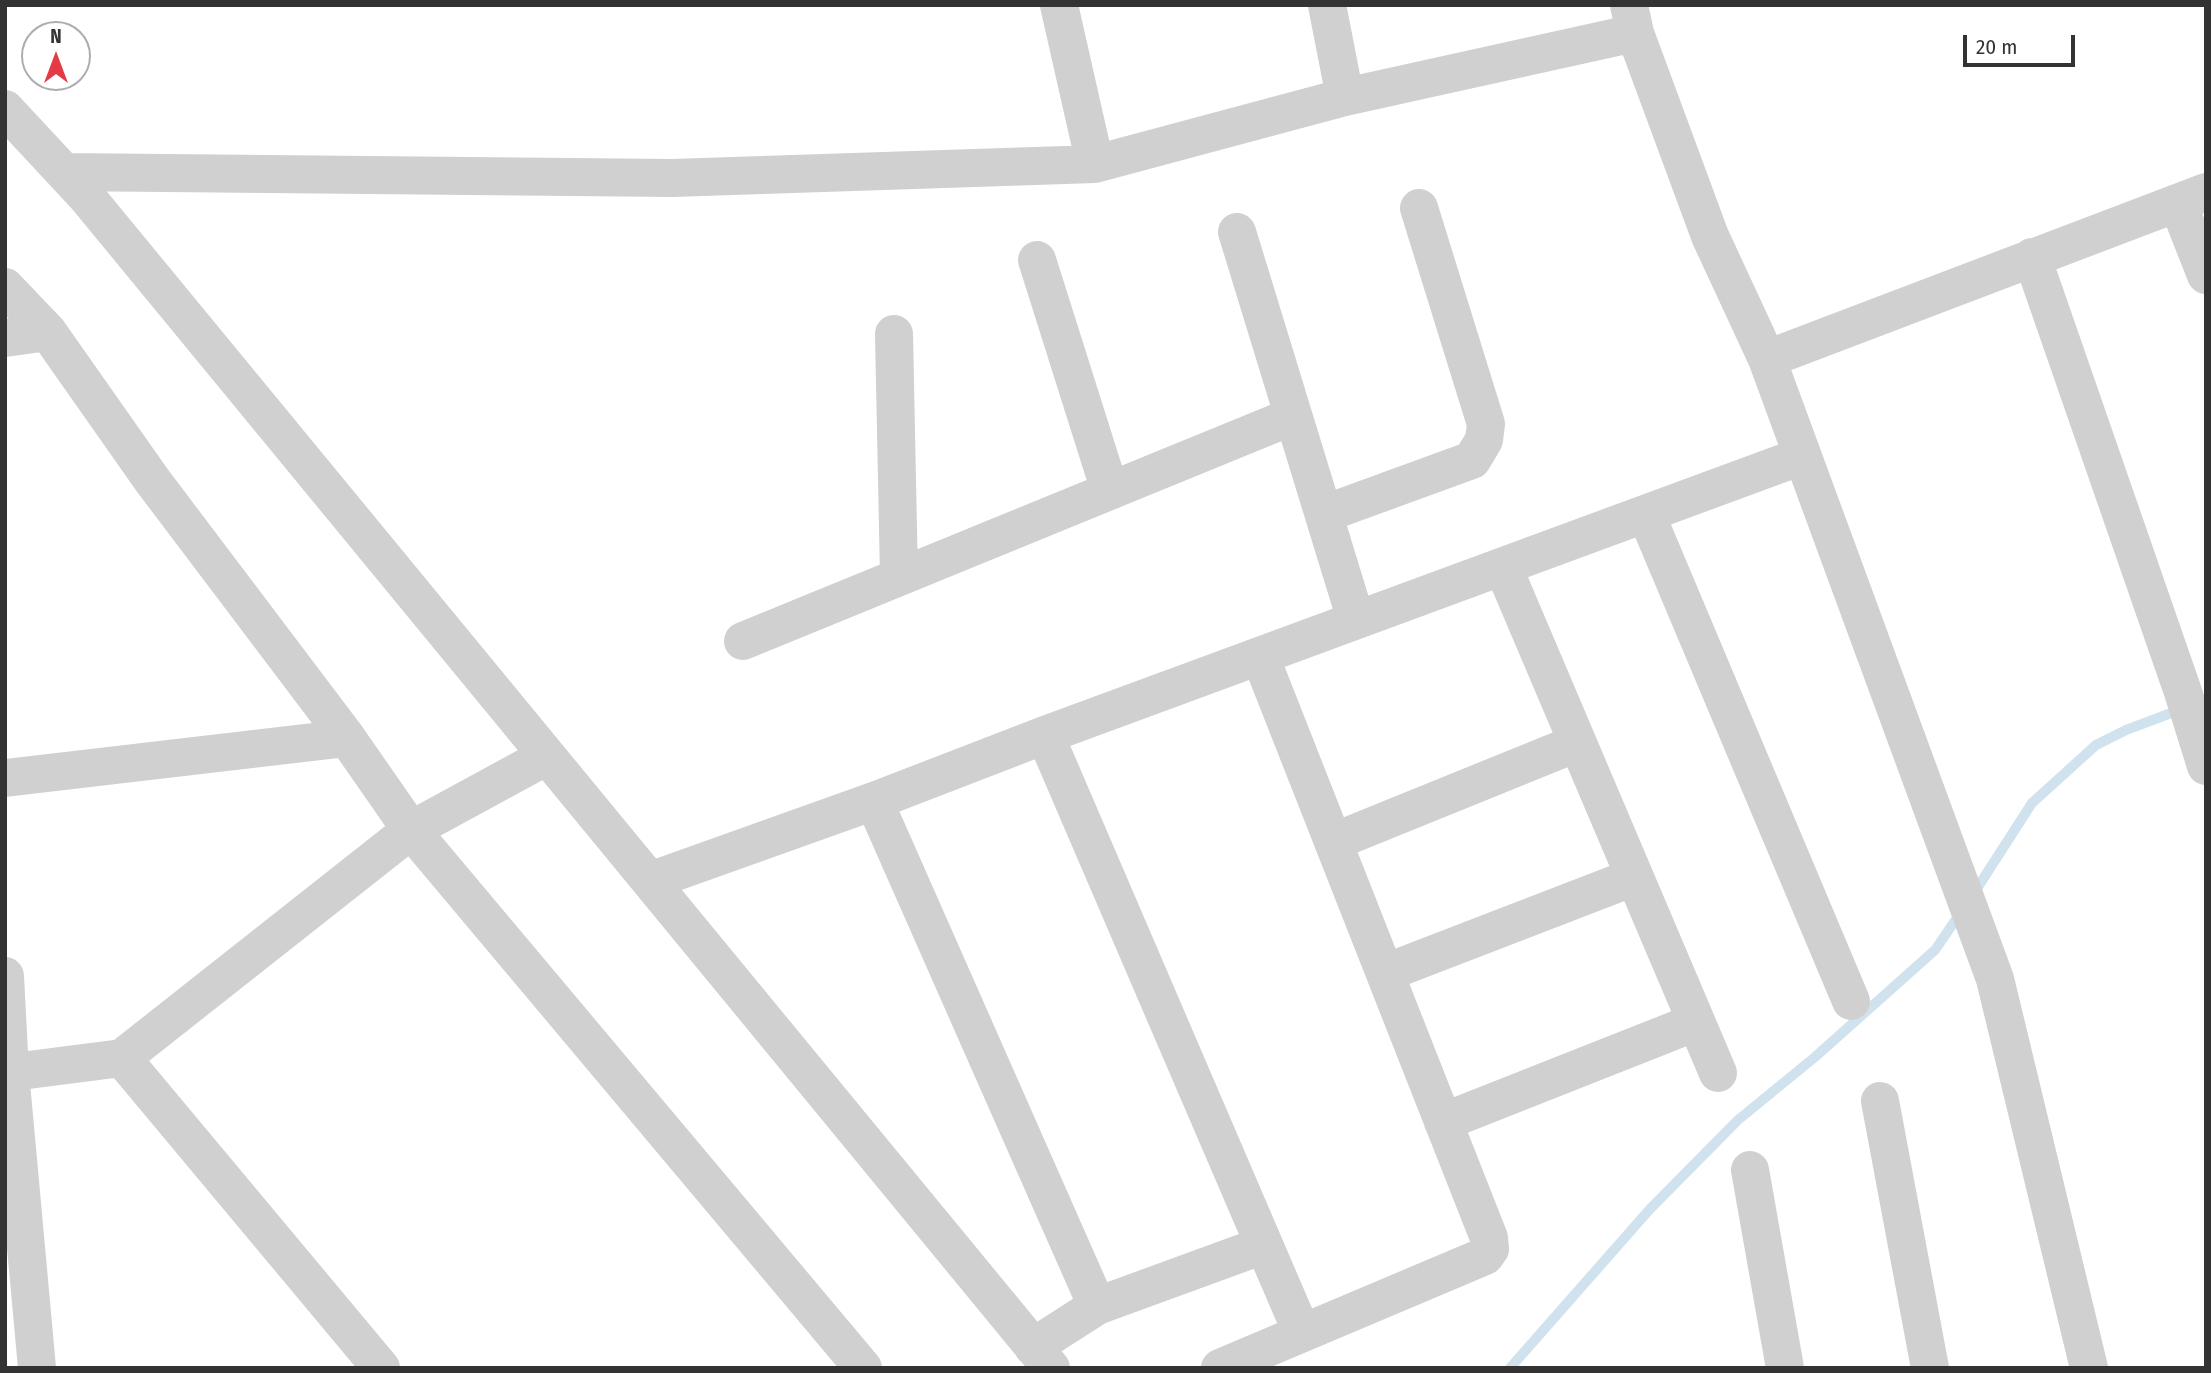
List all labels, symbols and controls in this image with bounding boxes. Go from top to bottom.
north arrow [21,21,91,91]
scale bar [1966,21,2078,65]
text: N [50,25,62,48]
text: 20 m [1976,34,2017,60]

